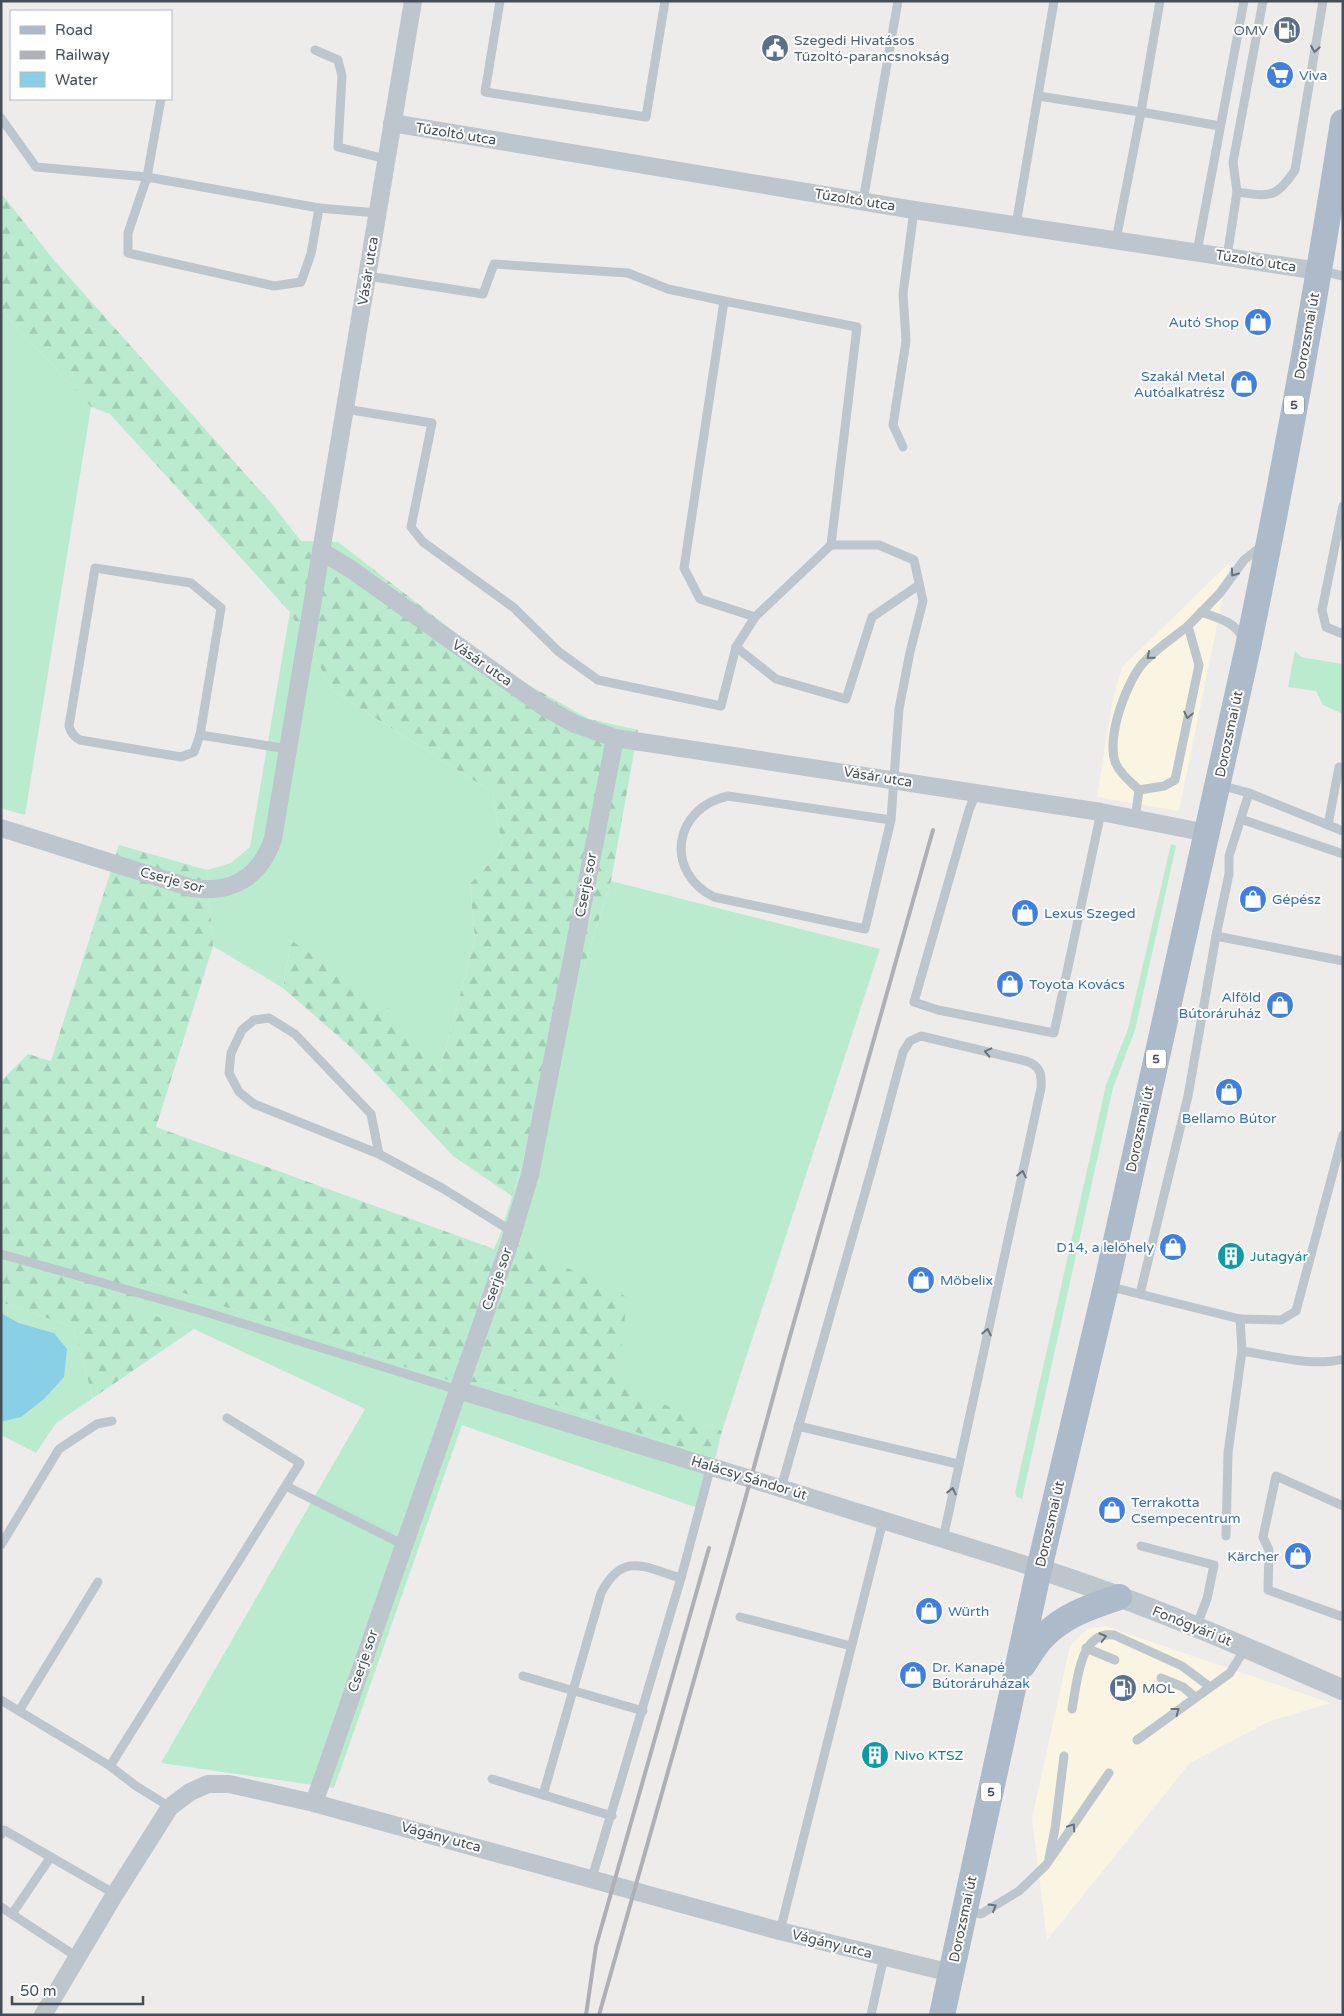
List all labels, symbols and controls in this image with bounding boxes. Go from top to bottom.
legend [10,10,172,100]
fuel station icon: OMV [1272,15,1302,45]
text: Road [55,21,93,39]
place label: OMV [1233,22,1268,39]
place label: Szegedi Hivatásos Tűzoltó-parancsnokság [794,32,949,65]
public building icon: Szegedi Hivatásos Tűzoltó-parancsnokság [760,33,790,63]
one-way arrow [1310,45,1320,54]
text: Railway [55,46,110,64]
supermarket icon: Viva [1265,60,1295,90]
place label: Viva [1299,67,1327,84]
text: Water [55,71,98,89]
street label: Tűzoltó utca [414,119,498,149]
street label: Tűzoltó utca [813,185,897,215]
street label: Vásár utca [354,235,382,307]
street label: Tűzoltó utca [1214,246,1298,276]
street label: Dorozsmai út [1291,291,1323,381]
shop icon: Autó Shop [1243,307,1273,337]
place label: Autó Shop [1168,314,1239,331]
place label: Szakál Metal Autóalkatrész [1134,368,1225,401]
shop icon: Szakál Metal Autóalkatrész [1229,369,1259,399]
road number: 5 [1284,396,1304,414]
one-way arrow [1232,567,1240,576]
street label: Vásár utca [449,636,515,690]
one-way arrow [1147,651,1156,660]
street label: Dorozsmai út [1212,689,1247,779]
one-way arrow [1184,711,1194,720]
street label: Vásár utca [842,763,914,791]
street label: Cserje sor [571,851,601,919]
street label: Cserje sor [138,863,206,897]
shop icon: Gépész [1238,884,1268,914]
place label: Gépész [1272,891,1321,908]
shop icon: Lexus Szeged [1010,898,1040,928]
place label: Lexus Szeged [1044,905,1135,922]
shop icon: Toyota Kovács [995,969,1025,999]
place label: Toyota Kovács [1029,976,1125,993]
place label: Alföld Bútoráruház [1179,989,1261,1022]
shop icon: Alföld Bútoráruház [1265,990,1295,1020]
one-way arrow [983,1047,992,1058]
road number: 5 [1146,1050,1166,1068]
shop icon: Bellamo Bútor [1214,1077,1244,1107]
street label: Dorozsmai út [1123,1084,1158,1174]
place label: Bellamo Bútor [1182,1110,1277,1127]
one-way arrow [1016,1169,1027,1178]
shop icon: D14, a lelőhely [1158,1232,1188,1262]
place label: D14, a lelőhely [1056,1239,1154,1256]
building icon: Jutagyár [1216,1241,1246,1271]
street label: Cserje sor [478,1245,516,1313]
place label: Jutagyár [1250,1248,1308,1265]
shop icon: Möbelix [906,1265,936,1295]
place label: Möbelix [940,1272,993,1289]
one-way arrow [981,1328,992,1337]
street label: Halácsy Sándor út [689,1452,810,1504]
street label: Dorozsmai út [1032,1479,1068,1569]
one-way arrow [947,1487,957,1496]
place label: Terrakotta Csempecentrum [1131,1494,1241,1527]
shop icon: Terrakotta Csempecentrum [1097,1495,1127,1525]
shop icon: Kärcher [1283,1541,1313,1571]
place label: Kärcher [1227,1548,1280,1565]
shop icon: Würth [914,1596,944,1626]
street label: Fonógyári út [1150,1602,1235,1650]
place label: Würth [948,1603,989,1620]
street label: Cserje sor [344,1627,382,1695]
one-way arrow [1098,1632,1107,1643]
place label: Dr. Kanapé Bútoráruházak [932,1659,1030,1692]
shop icon: Dr. Kanapé Bútoráruházak [898,1660,928,1690]
fuel station icon: MOL [1108,1673,1138,1703]
place label: MOL [1142,1680,1175,1697]
one-way arrow [1170,1708,1180,1717]
building icon: Nivo KTSZ [860,1740,890,1770]
place label: Nivo KTSZ [894,1747,964,1764]
road number: 5 [981,1782,1001,1801]
street label: Vágány utca [399,1818,483,1856]
one-way arrow [1066,1823,1076,1832]
street label: Dorozsmai út [946,1874,981,1964]
one-way arrow [988,1903,997,1913]
street label: Vágány utca [790,1926,874,1962]
scale bar [12,1974,144,2006]
text: 50 m [20,1982,57,2000]

